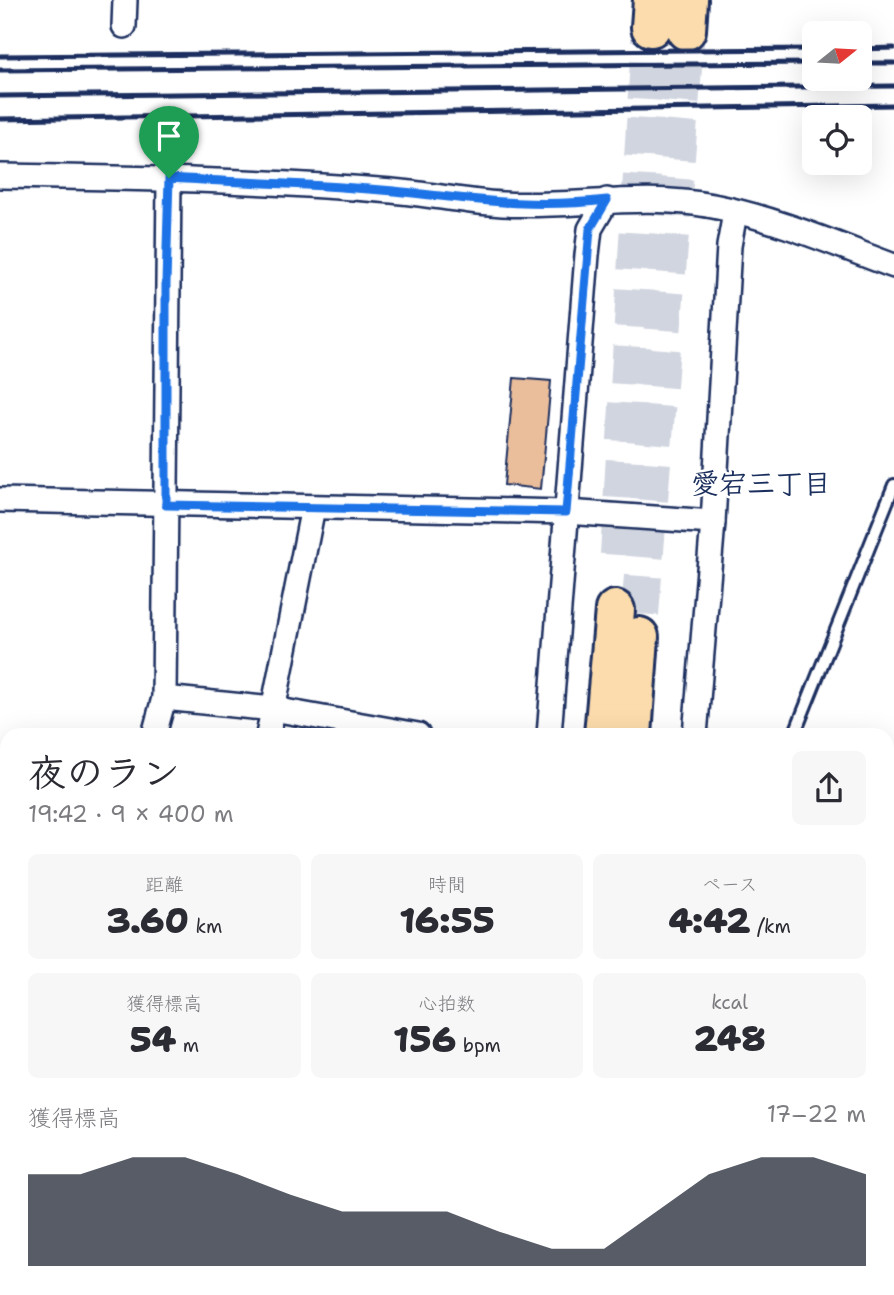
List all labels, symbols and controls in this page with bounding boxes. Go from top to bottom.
north arrow [802,21,872,91]
map controls [802,21,872,175]
button: locate [802,105,872,175]
pin [139,106,199,178]
icon: arrive [150,117,188,155]
district label: 愛宕三丁目 [691,464,831,502]
text: 夜のラン [28,747,180,798]
button: share [792,751,866,825]
text: 19:42 · 9 × 400 m [28,799,234,829]
text: 距離 [145,872,183,897]
text: 時間 [428,872,466,897]
text: ペース [702,872,758,897]
text: 3.60 [106,897,189,944]
text: 16:55 [399,897,495,944]
text: 4:42 [668,897,751,944]
text: km [189,914,222,939]
text: /km [751,914,791,939]
text: kcal [711,990,748,1015]
text: 獲得標高 [126,991,202,1016]
text: 心拍数 [418,991,476,1016]
text: 248 [693,1015,766,1062]
text: 54 [130,1016,176,1063]
text: 156 [393,1016,456,1063]
text: m [176,1033,199,1058]
text: bpm [456,1033,501,1058]
text: 17–22 m [767,1099,866,1129]
text: 獲得標高 [28,1103,120,1133]

